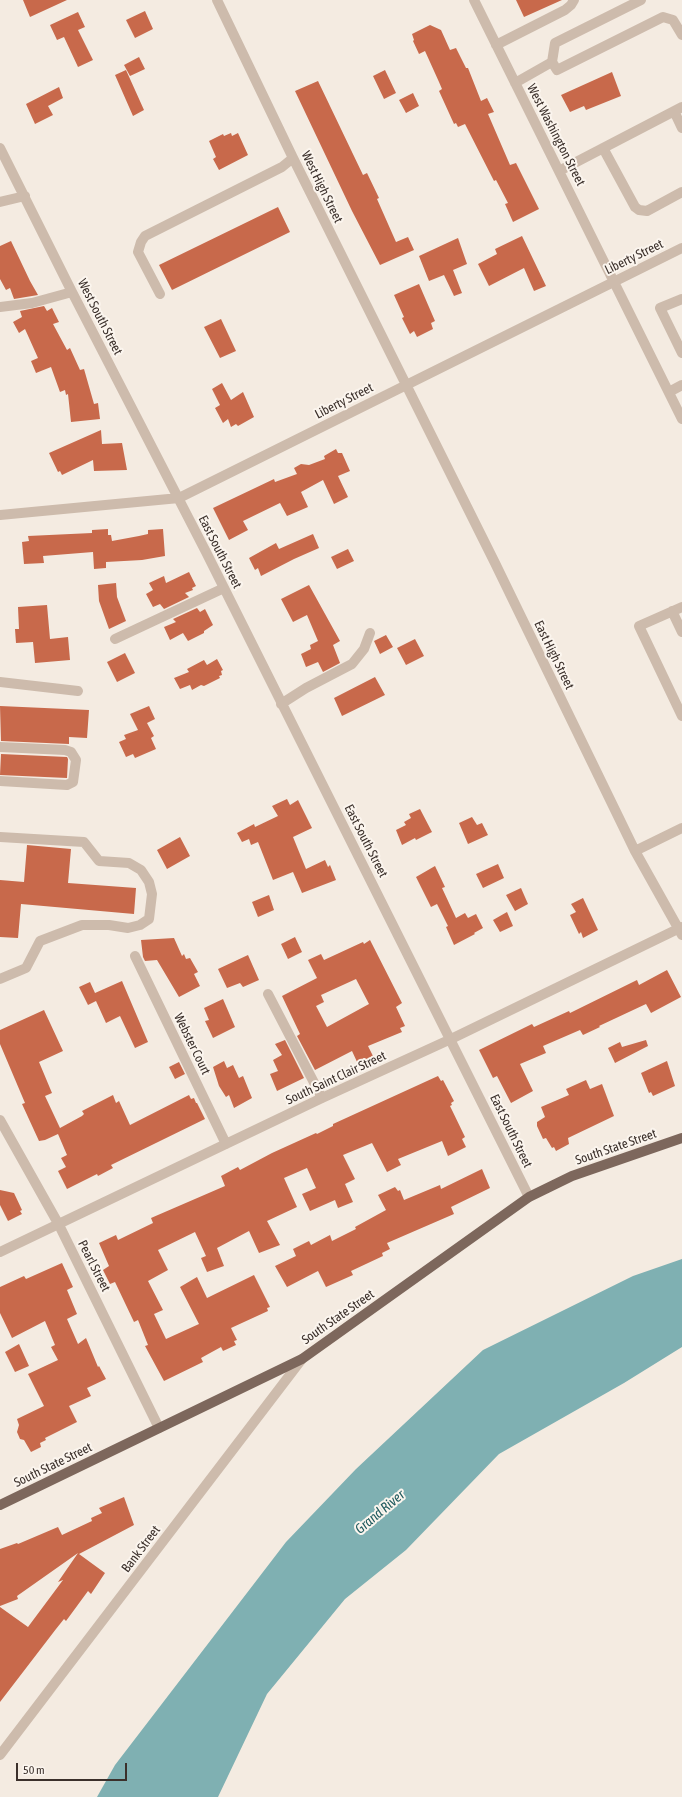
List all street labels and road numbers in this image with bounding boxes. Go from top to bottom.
street label: West Washington Street [524,81,588,189]
street label: West High Street [298,149,346,225]
street label: Liberty Street [602,236,666,278]
street label: West South Street [74,276,126,358]
street label: Liberty Street [312,380,376,422]
street label: East South Street [195,513,245,591]
street label: East High Street [531,618,577,692]
street label: East South Street [341,802,391,880]
street label: Webster Court [170,1011,214,1077]
street label: South Saint Clair Street [284,1048,388,1108]
street label: East South Street [486,1092,536,1170]
street label: South State Street [573,1126,659,1168]
street label: Pearl Street [74,1238,114,1294]
street label: South State Street [299,1286,377,1348]
street label: South State Street [11,1439,95,1491]
street label: Bank Street [118,1523,164,1575]

